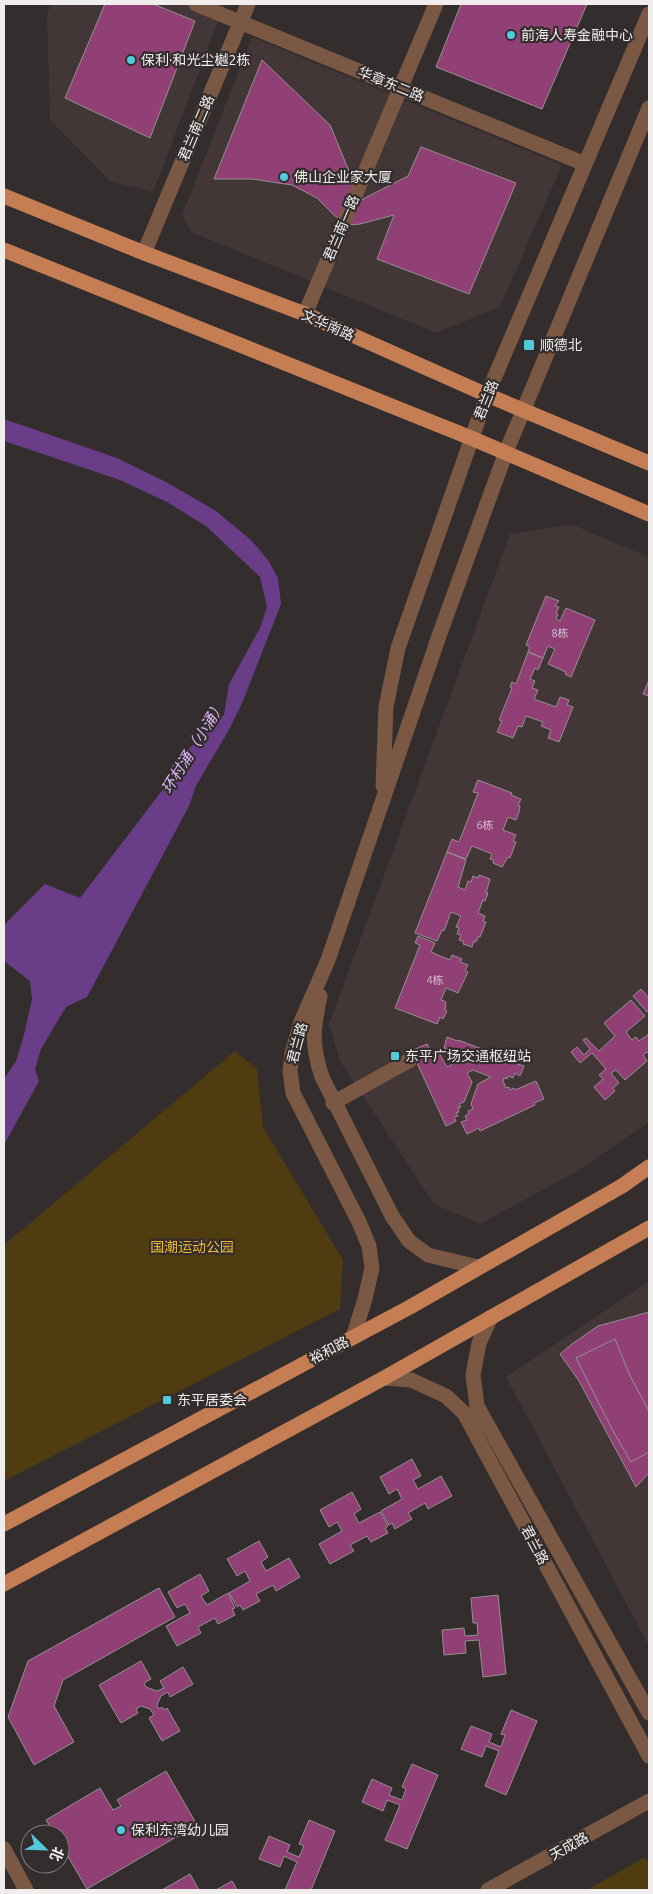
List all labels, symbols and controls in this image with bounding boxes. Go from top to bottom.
place label: 前海人寿金融中心 [521,27,633,43]
marker: 前海人寿金融中心 [505,29,517,41]
place label: 保利·和光尘樾2栋 [141,52,250,68]
marker: 保利·和光尘樾2栋 [125,54,137,66]
street label: 华章东二路 [356,63,426,105]
street label: 君兰南二路 [175,93,217,163]
place label: 佛山企业家大厦 [294,169,392,185]
marker: 佛山企业家大厦 [278,171,290,183]
street label: 君兰南一路 [320,193,362,263]
street label: 文华南路 [299,306,357,344]
place label: 顺德北 [540,337,582,353]
marker: 顺德北 [522,338,536,352]
street label: 君兰路 [471,378,501,422]
house number: 8栋 [551,627,569,639]
water label: 环村涌（小涌） [158,698,228,796]
house number: 6栋 [476,819,494,831]
house number: 4栋 [426,974,444,986]
street label: 君兰路 [284,1021,310,1065]
place label: 东平广场交通枢纽站 [405,1048,531,1064]
marker: 东平广场交通枢纽站 [389,1050,401,1062]
park label: 国潮运动公园 [150,1239,234,1255]
street label: 裕和路 [307,1333,351,1367]
place label: 东平居委会 [177,1392,247,1408]
marker: 东平居委会 [161,1394,173,1406]
street label: 君兰路 [518,1523,552,1567]
place label: 保利东湾幼儿园 [131,1822,229,1838]
north arrow [20,1824,70,1874]
marker: 保利东湾幼儿园 [115,1824,127,1836]
street label: 天成路 [547,1829,591,1863]
text: 北 [47,1845,67,1864]

